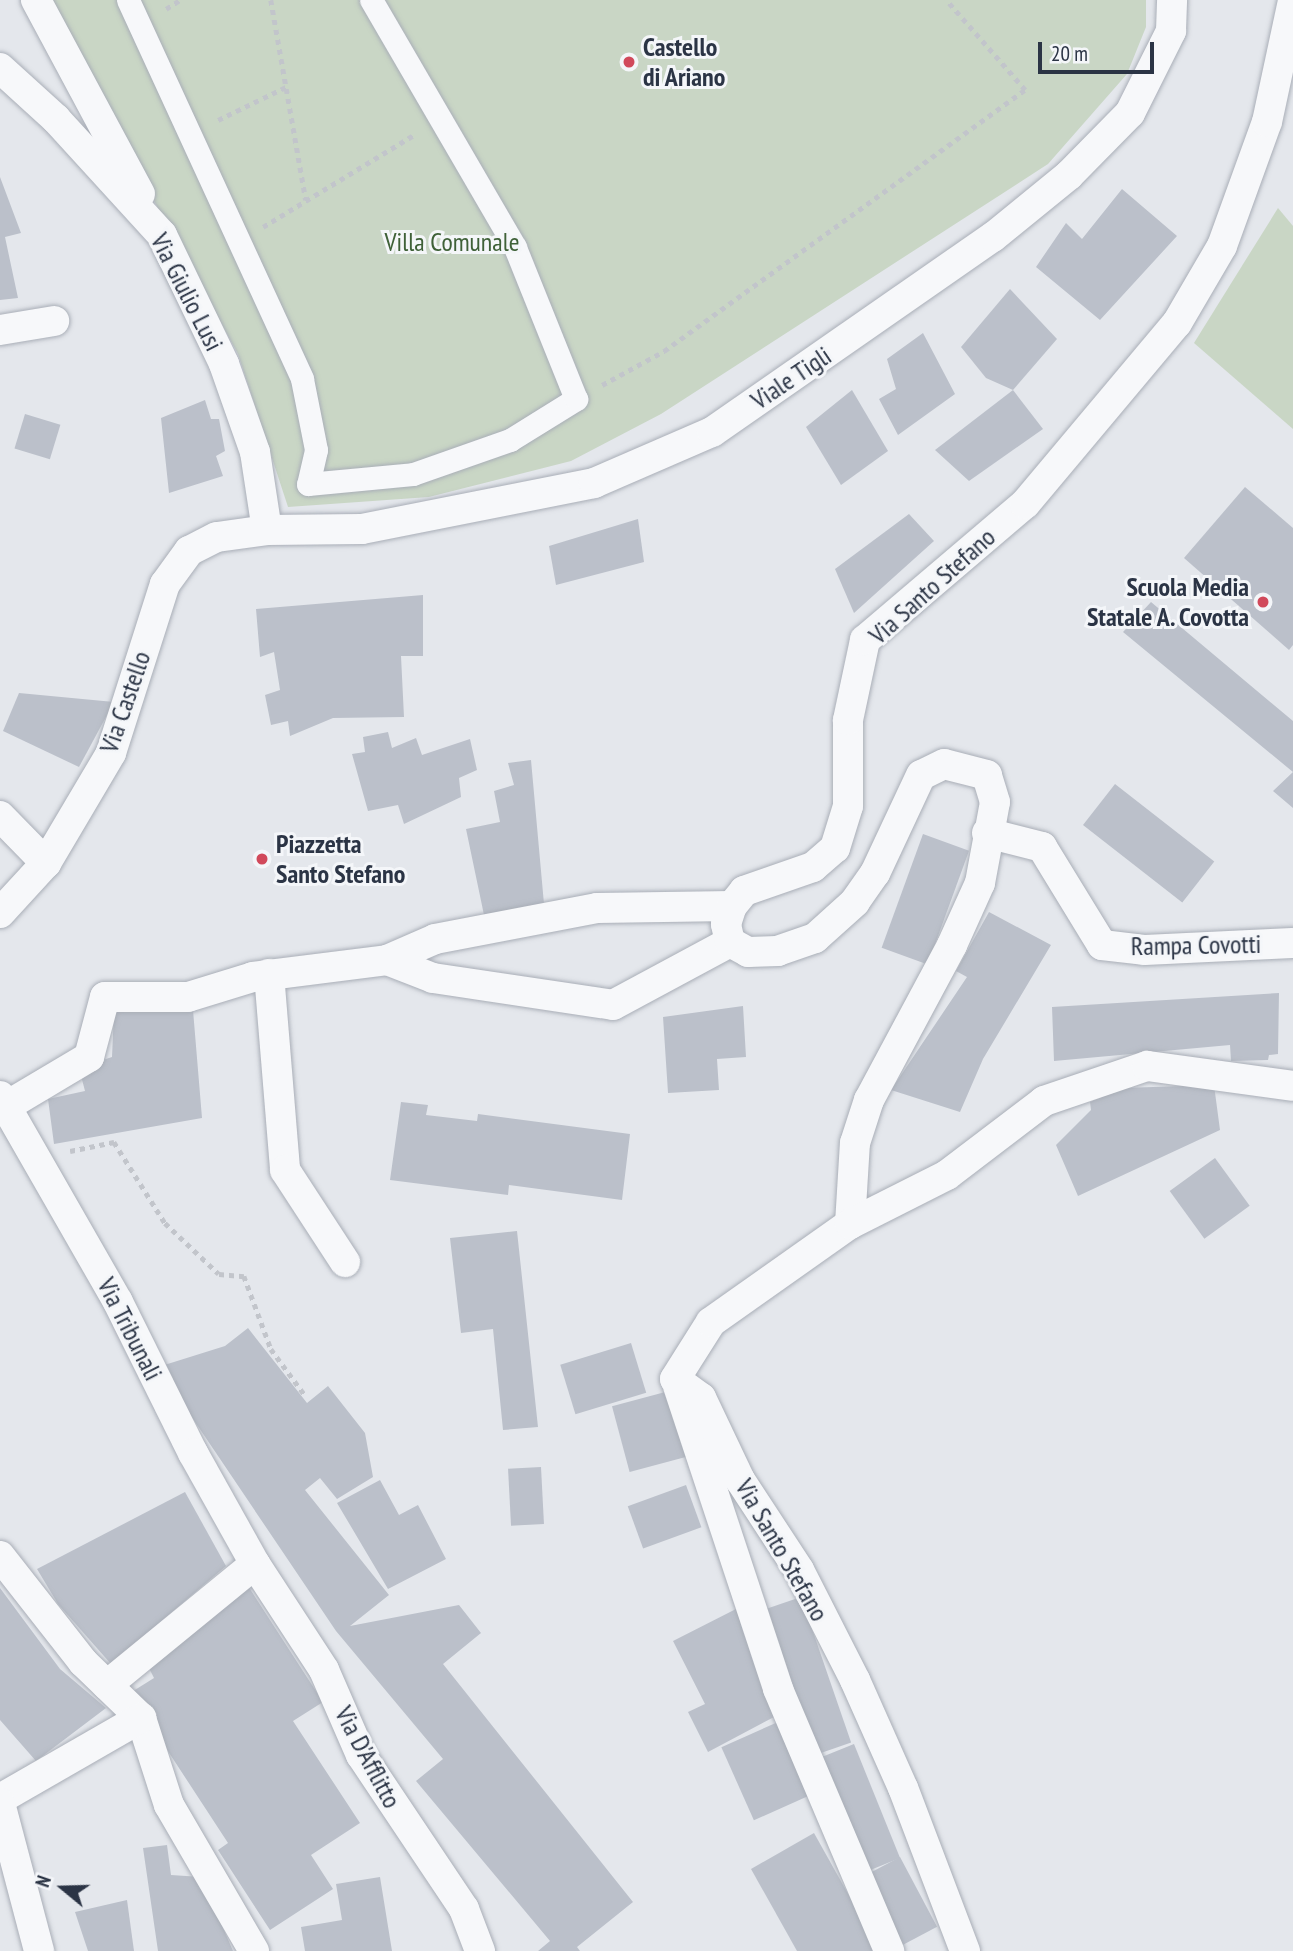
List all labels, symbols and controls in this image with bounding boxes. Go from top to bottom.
scale bar [1041,28,1156,72]
place label: Castello di Ariano [643,31,726,92]
text: 20 m [1051,40,1088,67]
marker: Castello di Ariano [621,54,637,70]
park label: Villa Comunale [385,226,519,258]
street label: Via Giulio Lusi [144,228,230,356]
street label: Viale Tigli [745,340,837,416]
street label: Via Santo Stefano [863,521,1001,651]
place label: Scuola Media Statale A. Covotta [1084,571,1249,632]
marker: Scuola Media Statale A. Covotta [1255,594,1271,610]
street label: Via Castello [93,647,157,757]
place label: Piazzetta Santo Stefano [276,828,405,890]
marker: Piazzetta Santo Stefano [254,851,270,867]
street label: Rampa Covotti [1131,928,1261,962]
street label: Via Tribunali [91,1272,169,1386]
street label: Via Santo Stefano [729,1473,835,1627]
street label: Via D'Afflitto [328,1701,408,1813]
north arrow [28,1853,98,1923]
text: N [30,1872,56,1890]

